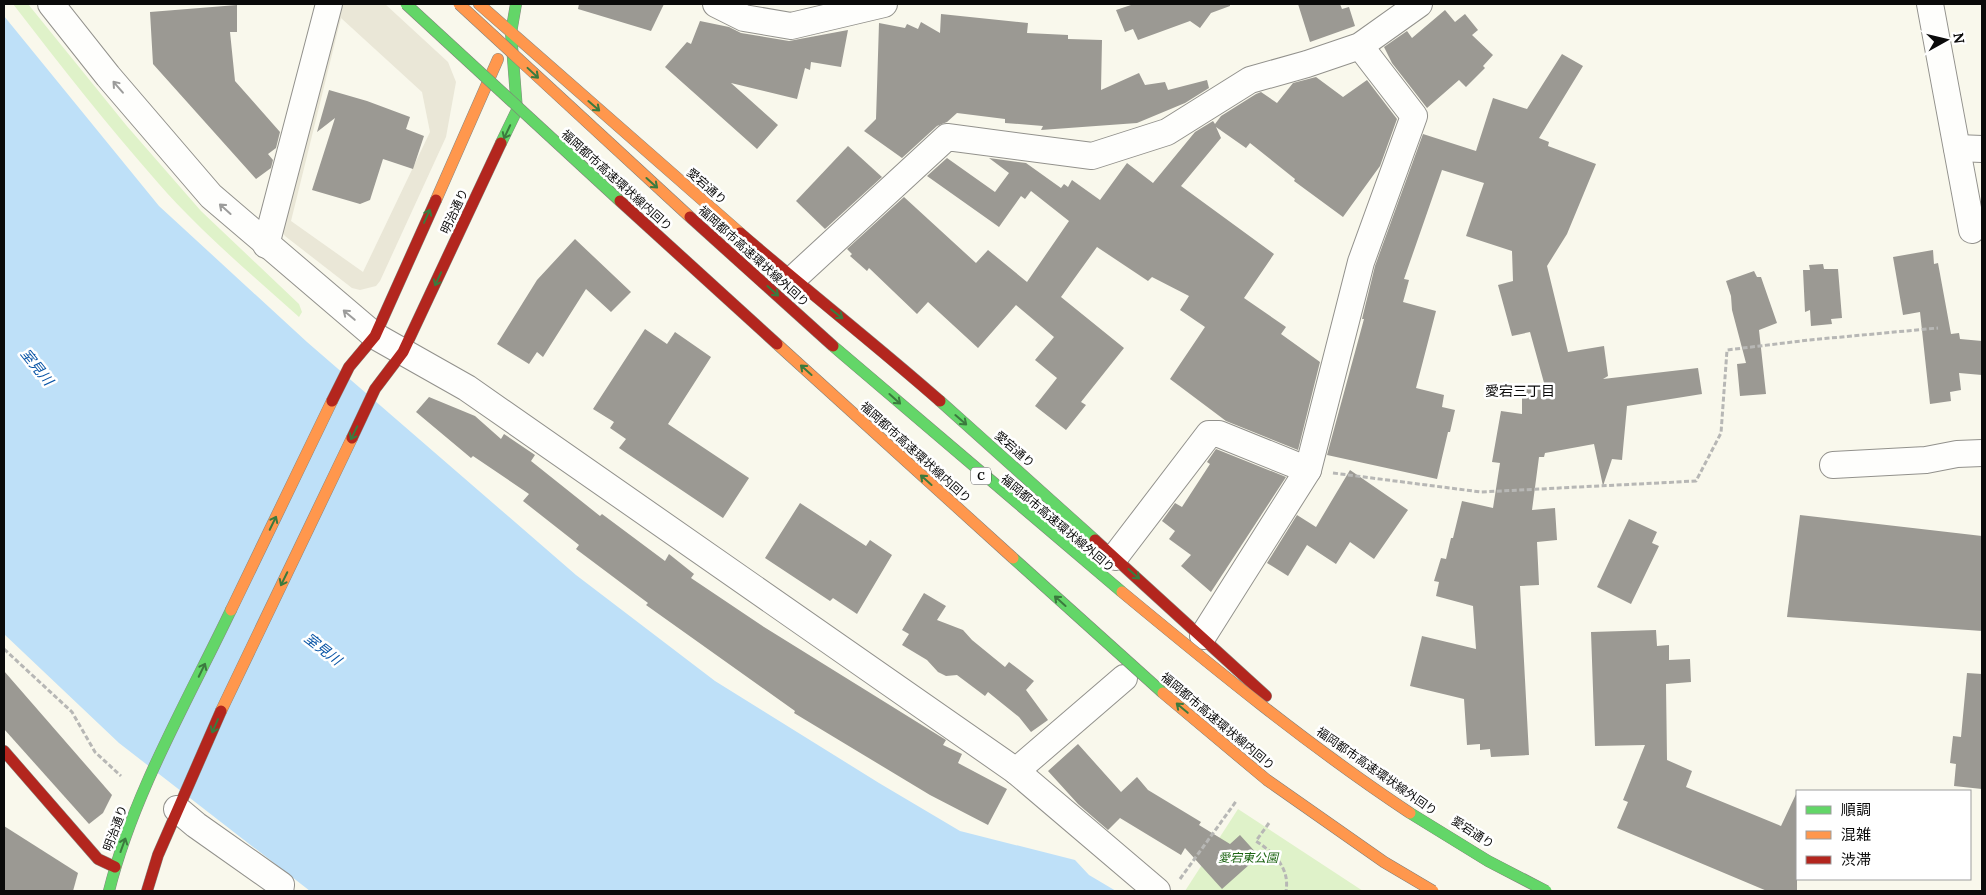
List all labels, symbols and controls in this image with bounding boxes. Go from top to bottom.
north arrow [1921,15,1971,65]
text: N [1949,32,1969,45]
one-way arrow [527,67,539,79]
one-way arrow [112,81,124,94]
one-way arrow [588,100,601,112]
one-way arrow [501,124,511,139]
street label: 福岡都市高速環状線内回り [558,126,676,234]
street label: 愛宕通り [684,165,730,207]
one-way arrow [646,177,659,189]
street label: 明治通り [437,186,471,236]
street label: 福岡都市高速環状線外回り [695,202,813,310]
one-way arrow [219,203,232,215]
one-way arrow [423,209,433,224]
one-way arrow [432,271,442,286]
one-way arrow [767,286,780,297]
one-way arrow [343,309,356,320]
one-way arrow [830,309,843,320]
water label: 室見川 [17,345,58,391]
one-way arrow [800,365,813,376]
district label: 愛宕三丁目 [1485,382,1555,400]
one-way arrow [888,394,901,405]
street label: 福岡都市高速環状線内回り [857,398,975,506]
one-way arrow [954,414,967,425]
one-way arrow [349,425,359,440]
street label: 愛宕通り [992,428,1038,470]
road number: C [971,468,991,484]
street label: 福岡都市高速環状線外回り [998,471,1118,575]
one-way arrow [920,474,933,486]
one-way arrow [269,516,278,531]
one-way arrow [1128,568,1141,580]
one-way arrow [279,572,289,587]
one-way arrow [1053,595,1066,607]
water label: 室見川 [301,629,347,670]
one-way arrow [198,662,208,677]
street label: 福岡都市高速環状線内回り [1158,669,1278,773]
one-way arrow [1175,703,1188,714]
one-way arrow [209,718,219,733]
street label: 福岡都市高速環状線外回り [1314,724,1440,818]
legend [1796,790,1971,880]
text: 順調 [1841,800,1871,819]
street label: 明治通り [100,803,130,853]
street label: 愛宕通り [1449,813,1497,851]
text: 混雑 [1841,825,1871,844]
one-way arrow [119,837,128,853]
park label: 愛宕東公園 [1218,850,1280,865]
text: 渋滞 [1841,850,1871,869]

